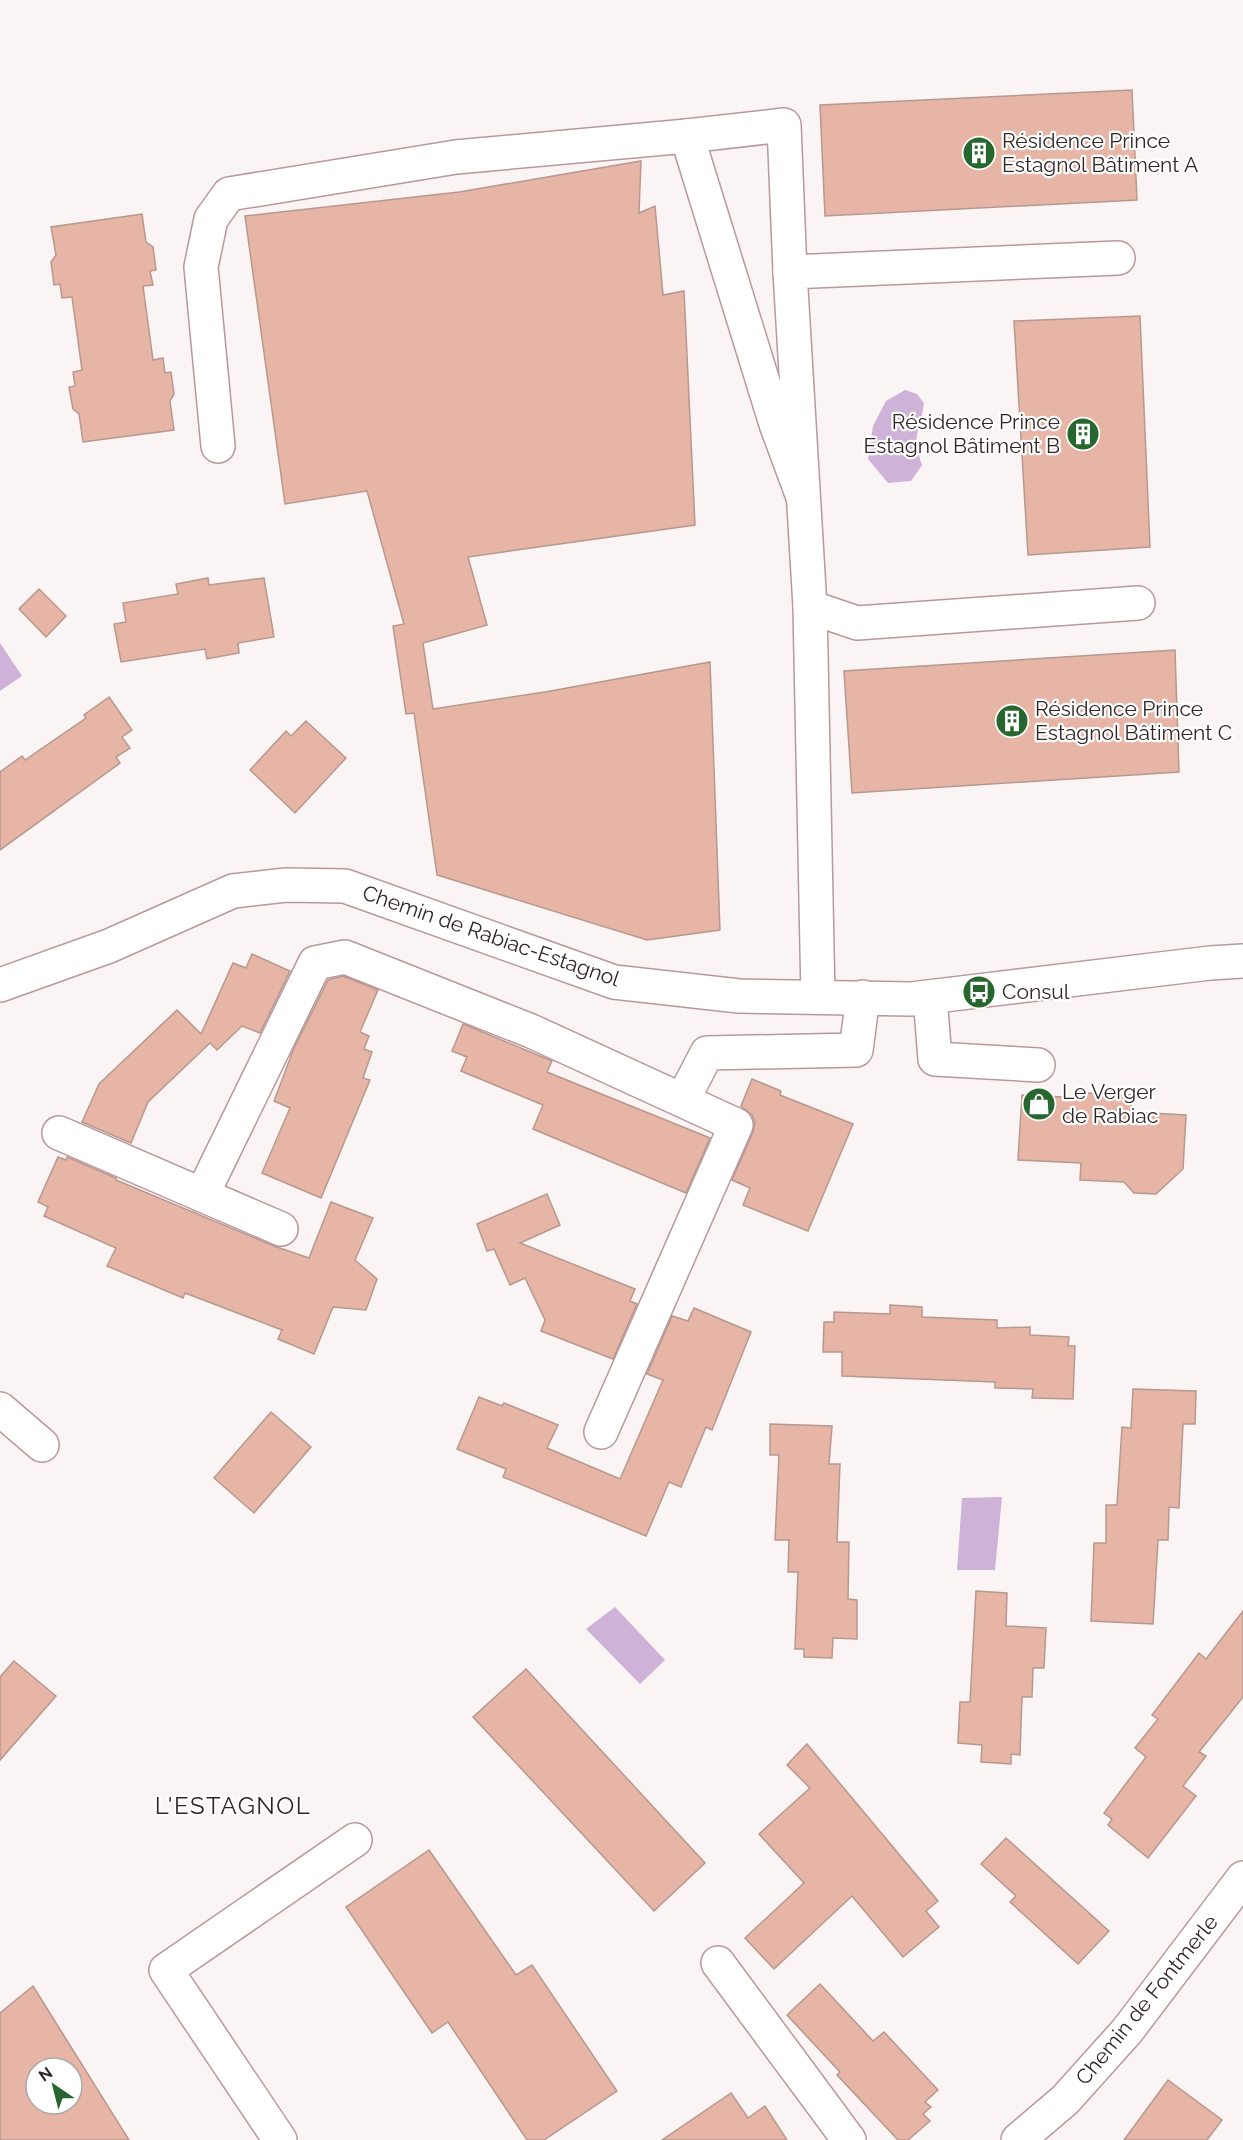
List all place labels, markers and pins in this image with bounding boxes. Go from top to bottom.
place label: Résidence Prince Estagnol Bâtiment A [1002,128,1198,177]
building icon: Résidence Prince Estagnol Bâtiment A [961,135,997,171]
place label: Résidence Prince Estagnol Bâtiment B [863,409,1060,458]
building icon: Résidence Prince Estagnol Bâtiment B [1065,416,1101,452]
place label: Résidence Prince Estagnol Bâtiment C [1035,696,1232,745]
building icon: Résidence Prince Estagnol Bâtiment C [994,703,1030,739]
bus stop icon: Consul [961,974,997,1010]
place label: Consul [1002,979,1070,1004]
place label: Le Verger de Rabiac [1062,1079,1158,1128]
shop icon: Le Verger de Rabiac [1021,1086,1057,1122]

